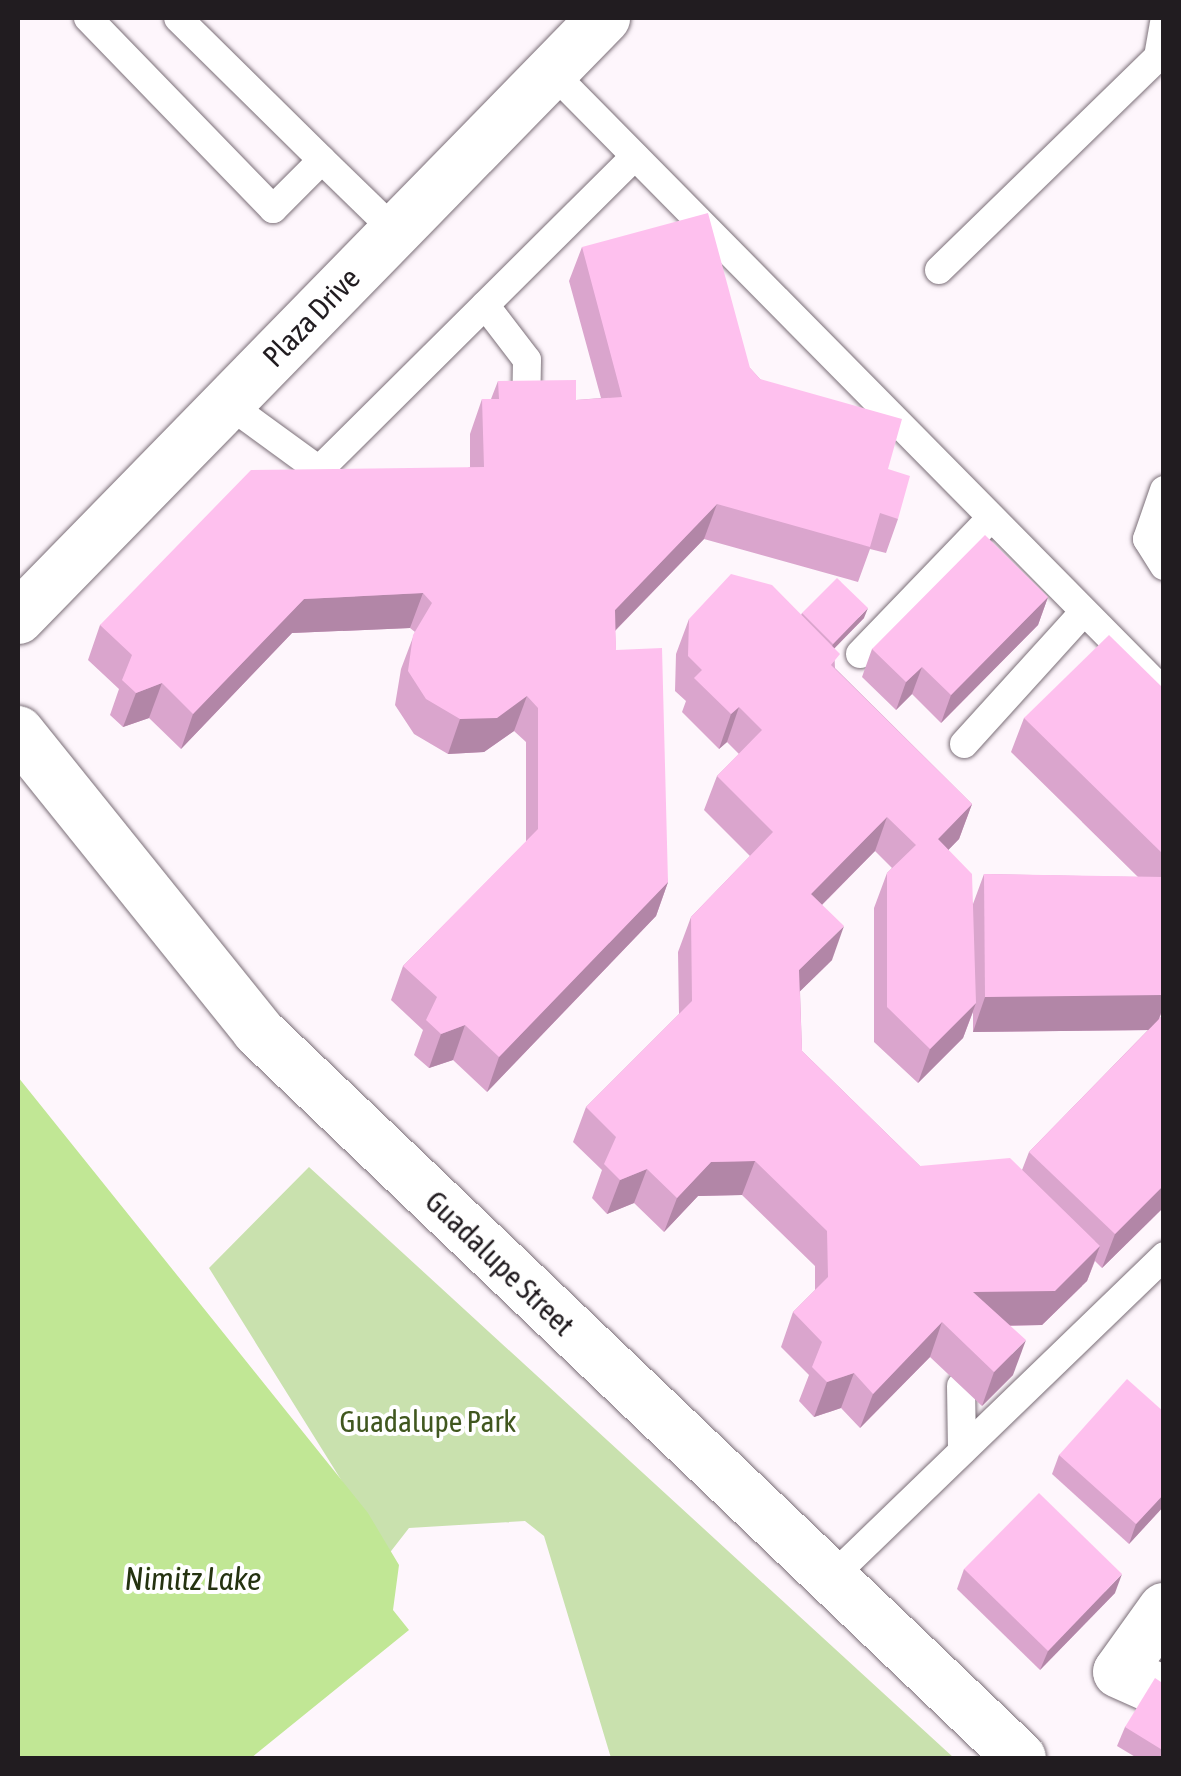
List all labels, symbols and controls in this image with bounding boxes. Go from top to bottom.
street label: Plaza Drive [255,260,367,374]
street label: Guadalupe Street [418,1183,582,1343]
park label: Guadalupe Park [340,1403,516,1439]
water label: Nimitz Lake [125,1560,261,1598]

